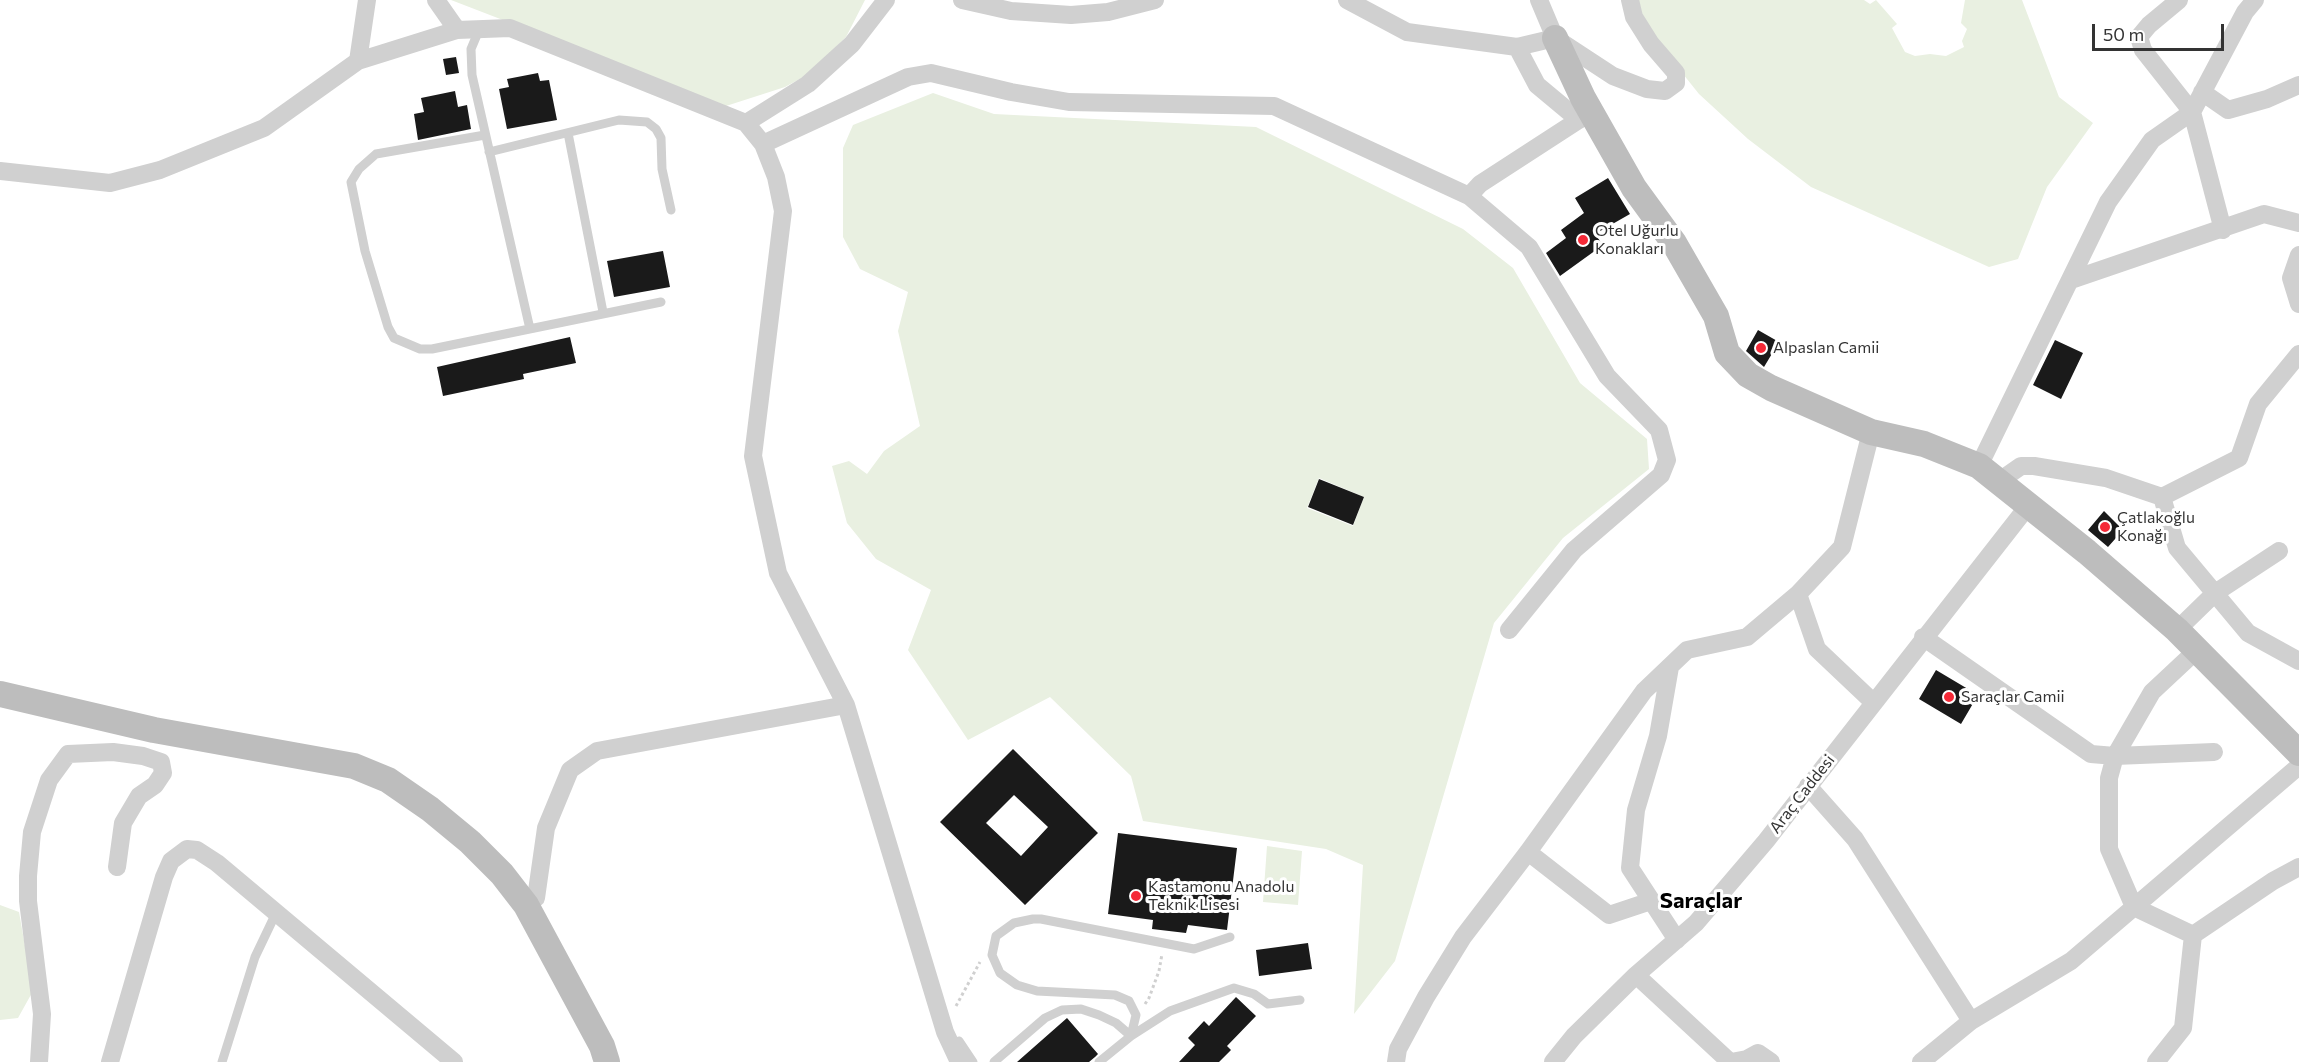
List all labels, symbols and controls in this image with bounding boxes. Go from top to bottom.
scale bar [2095,12,2227,50]
text: 50 m [2103,23,2144,45]
place label: Otel Uğurlu Konakları [1595,221,1679,259]
marker: Otel Uğurlu Konakları [1576,233,1590,247]
place label: Alpaslan Camii [1773,338,1879,358]
marker: Alpaslan Camii [1754,341,1768,355]
place label: Çatlakoğlu Konağı [2117,508,2195,546]
marker: Çatlakoğlu Konağı [2098,520,2112,534]
place label: Saraçlar Camii [1961,687,2065,707]
marker: Saraçlar Camii [1942,690,1956,704]
street label: Araç Caddesi [1765,751,1839,837]
place label: Kastamonu Anadolu Teknik Lisesi [1148,877,1294,915]
district label: Saraçlar [1660,888,1742,914]
marker: Kastamonu Anadolu Teknik Lisesi [1129,889,1143,903]

